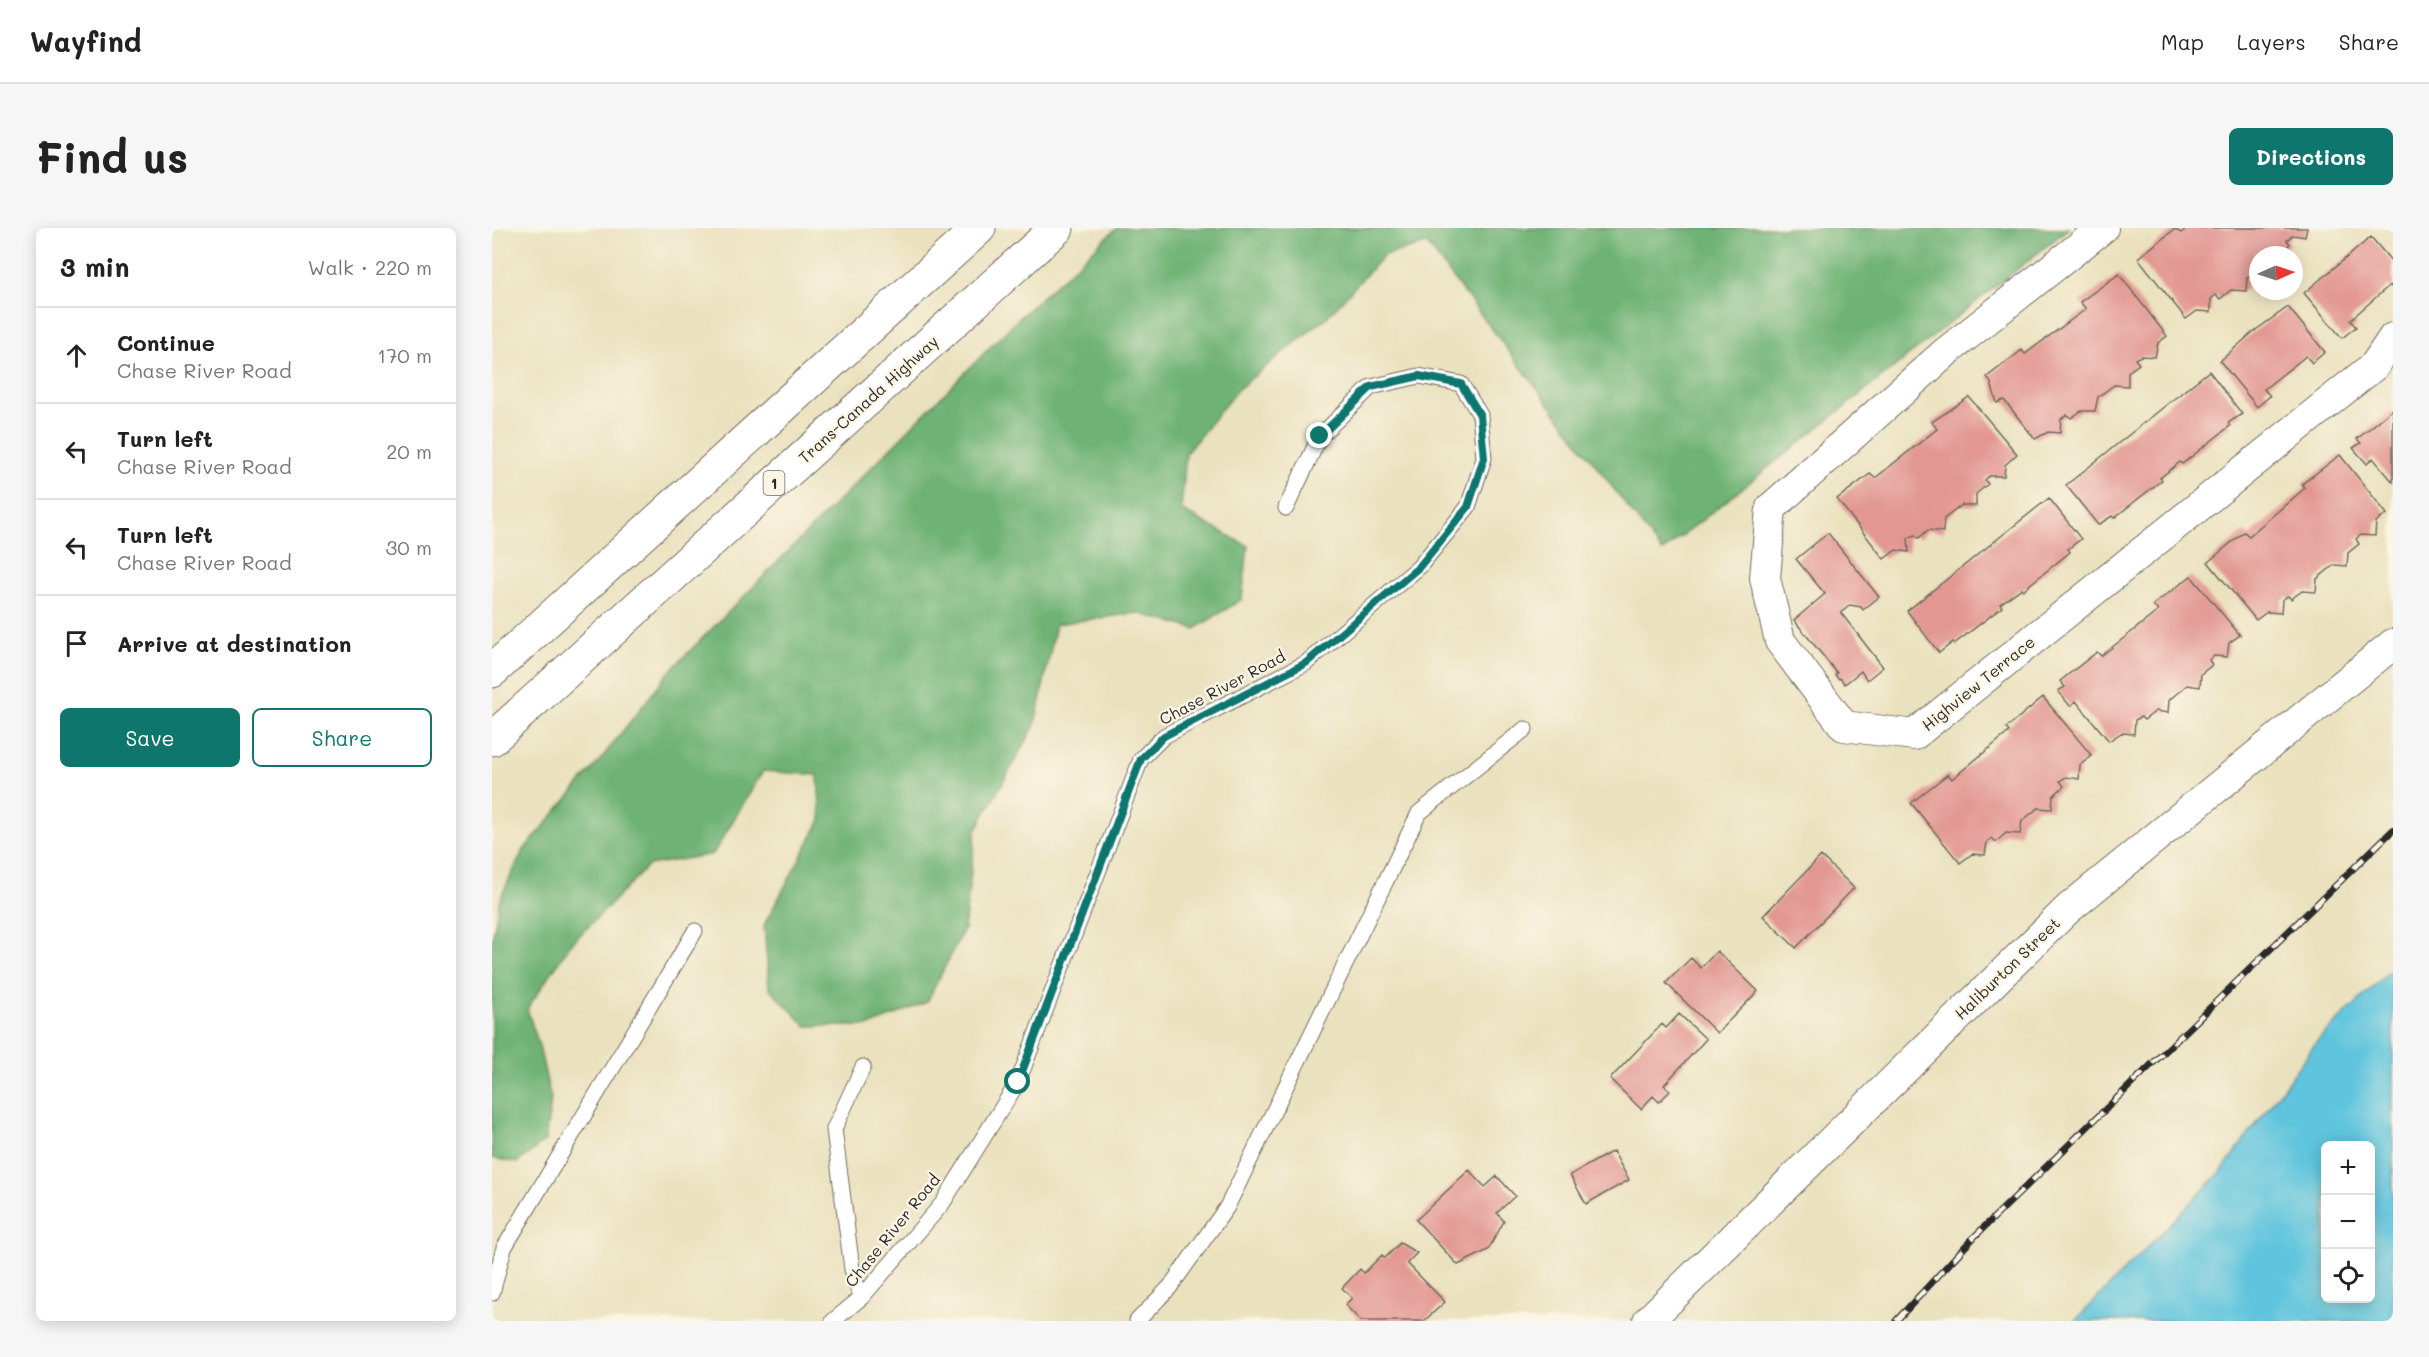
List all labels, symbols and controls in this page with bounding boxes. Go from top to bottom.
text: Wayfind [30,23,141,59]
text: Map [2161,28,2204,55]
text: Layers [2237,28,2306,55]
text: Share [2339,28,2399,55]
button: Directions [2229,128,2393,185]
text: Find us [36,129,188,184]
north arrow [2249,246,2303,300]
text: 3 min [60,250,129,284]
text: Walk · 220 m [308,254,432,280]
text: Continue [117,328,215,357]
street label: Trans-Canada Highway [794,331,942,467]
icon: ahead [60,339,93,372]
text: 170 m [377,342,432,368]
text: Chase River Road [117,357,292,383]
route end [1306,422,1332,448]
text: Turn left [117,424,213,453]
icon: left [60,435,93,468]
text: 20 m [386,438,432,464]
text: Chase River Road [117,453,292,479]
road number: 1 [764,471,784,495]
text: Turn left [117,520,213,549]
icon: left [60,531,93,564]
text: 30 m [386,534,432,560]
text: Chase River Road [117,549,292,575]
icon: arrive [60,627,93,660]
text: Arrive at destination [117,629,352,658]
street label: Highview Terrace [1917,631,2039,735]
street label: Chase River Road [1155,645,1289,729]
button: Save [60,708,240,767]
button: Share [252,708,432,767]
street label: Haliburton Street [1950,912,2064,1024]
route start [1004,1068,1030,1094]
map controls [2321,1141,2375,1303]
button: + [2321,1141,2375,1195]
street label: Chase River Road [840,1169,944,1291]
button: − [2321,1195,2375,1249]
button: locate [2321,1249,2375,1303]

